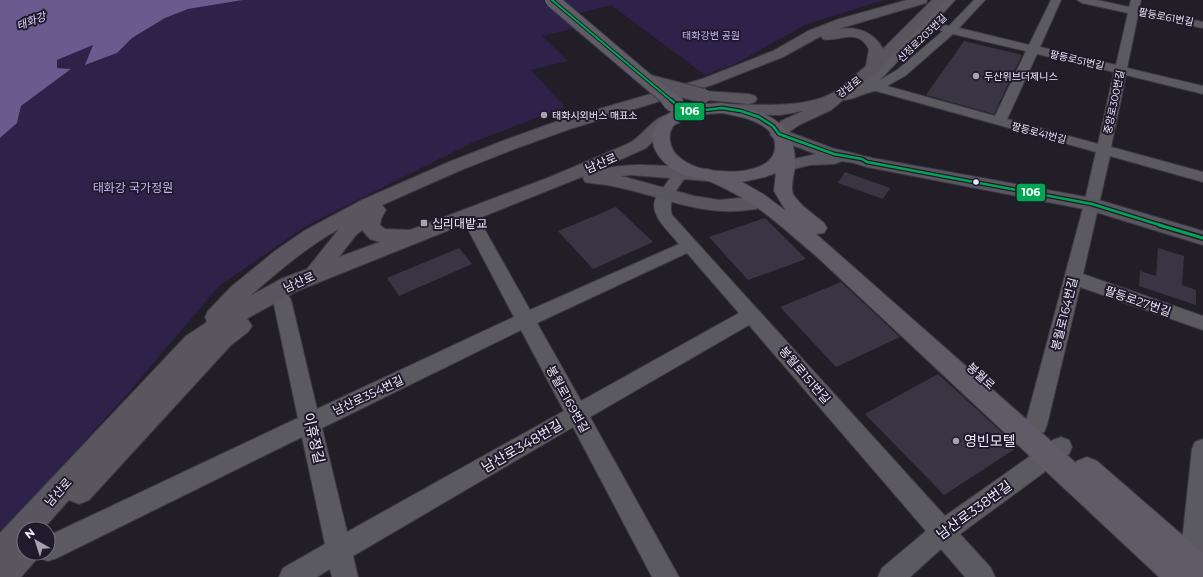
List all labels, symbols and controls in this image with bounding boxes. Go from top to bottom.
street label: 팔등로61번길 [1137,5,1195,29]
water label: 태화강 [14,8,49,33]
street label: 신정로203번길 [895,11,949,65]
park label: 태화강변 공원 [682,29,740,42]
street label: 팔등로51번길 [1049,47,1105,73]
street label: 중앙로300번길 [1101,69,1127,135]
place label: 두산위브더제니스 [984,70,1058,83]
marker: 두산위브더제니스 [971,71,981,81]
street label: 강남로 [834,73,864,101]
line badge: 106 [674,102,705,121]
text: 106 [681,104,699,118]
place label: 태화시외버스 매표소 [552,109,637,122]
marker: 태화시외버스 매표소 [539,110,549,120]
street label: 팔등로41번길 [1010,119,1068,147]
street label: 남산로 [583,150,619,176]
unlabelled marker [971,177,981,187]
park label: 태화강 국가정원 [93,180,173,195]
line badge: 106 [1016,183,1046,202]
text: 106 [1022,185,1040,199]
place label: 십리대밭교 [432,216,487,231]
marker: 십리대밭교 [419,218,429,228]
street label: 남산로 [281,268,317,296]
street label: 봉월로164번길 [1048,276,1080,352]
street label: 팔등로27번길 [1103,283,1173,319]
street label: 봉월로151번길 [776,343,834,407]
street label: 봉월로 [964,359,998,393]
street label: 봉월로169번길 [543,363,593,435]
street label: 남산로354번길 [330,372,406,418]
street label: 이휴정길 [299,411,329,465]
street label: 남산로348번길 [478,416,566,476]
place label: 영빈모텔 [964,432,1016,450]
marker: 영빈모텔 [951,436,961,446]
street label: 남산로 [41,475,75,509]
street label: 남산로338번길 [933,477,1015,543]
north arrow [16,521,56,561]
text: N [22,525,38,541]

